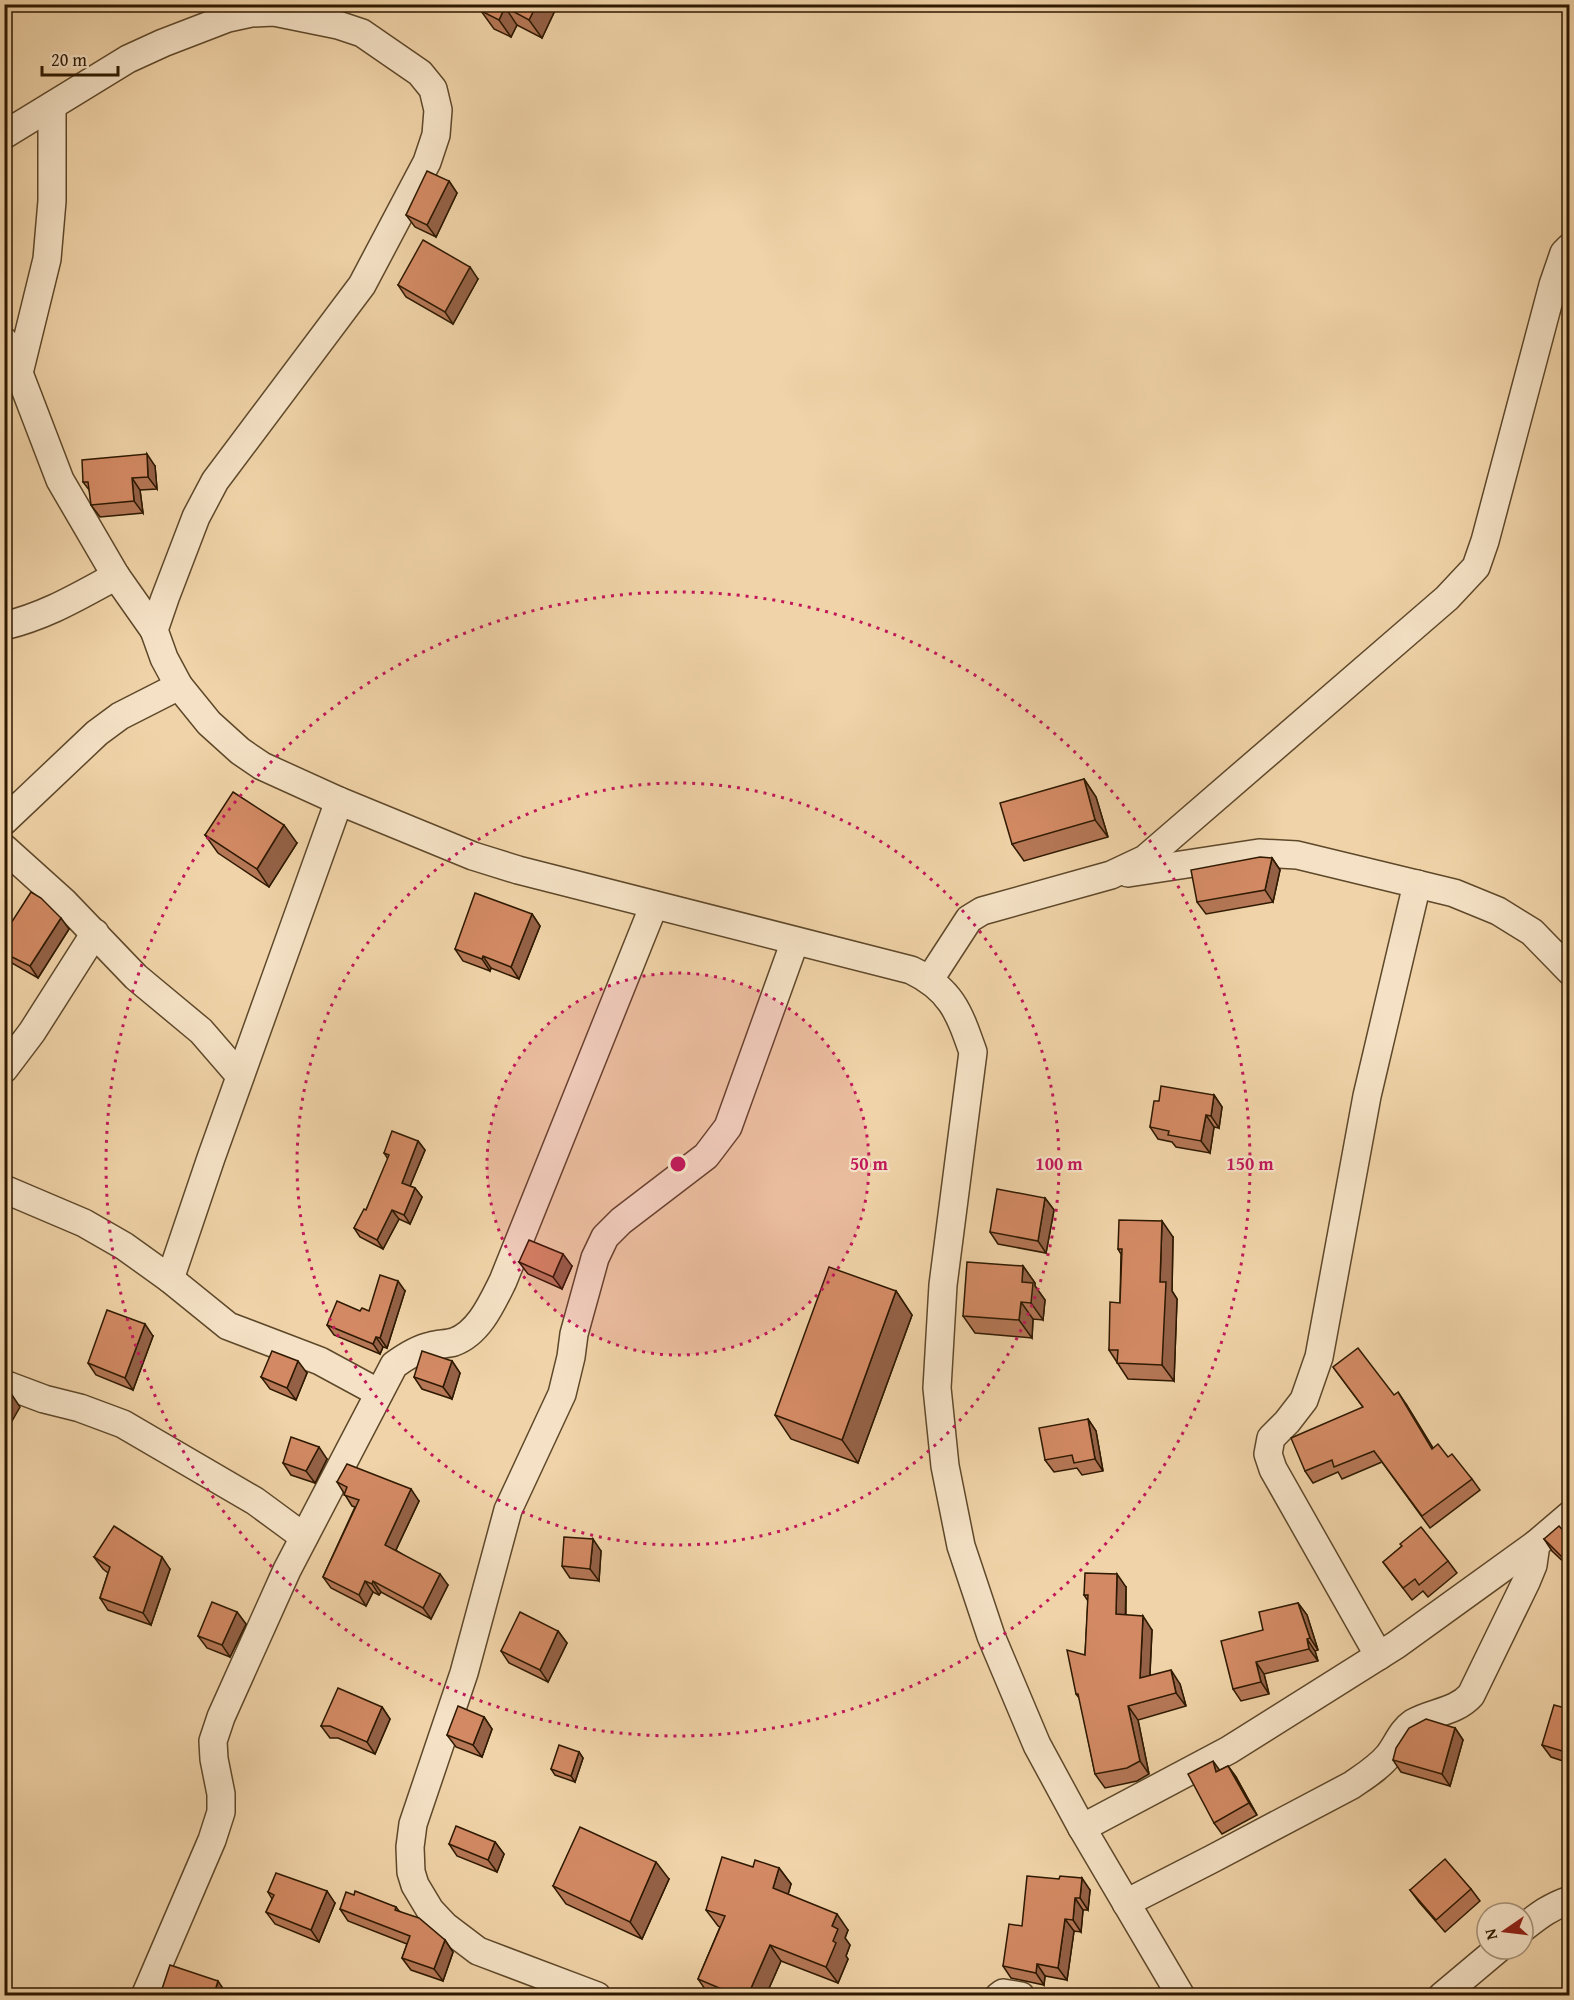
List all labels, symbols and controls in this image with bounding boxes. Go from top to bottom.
scale bar [42,39,118,77]
text: 20 m [51,46,87,73]
text: 50 m [850,1150,889,1177]
text: 100 m [1035,1150,1083,1177]
text: 150 m [1226,1150,1274,1177]
centre of rings [668,1154,688,1174]
north arrow [1475,1901,1535,1961]
text: N [1477,1926,1503,1943]

